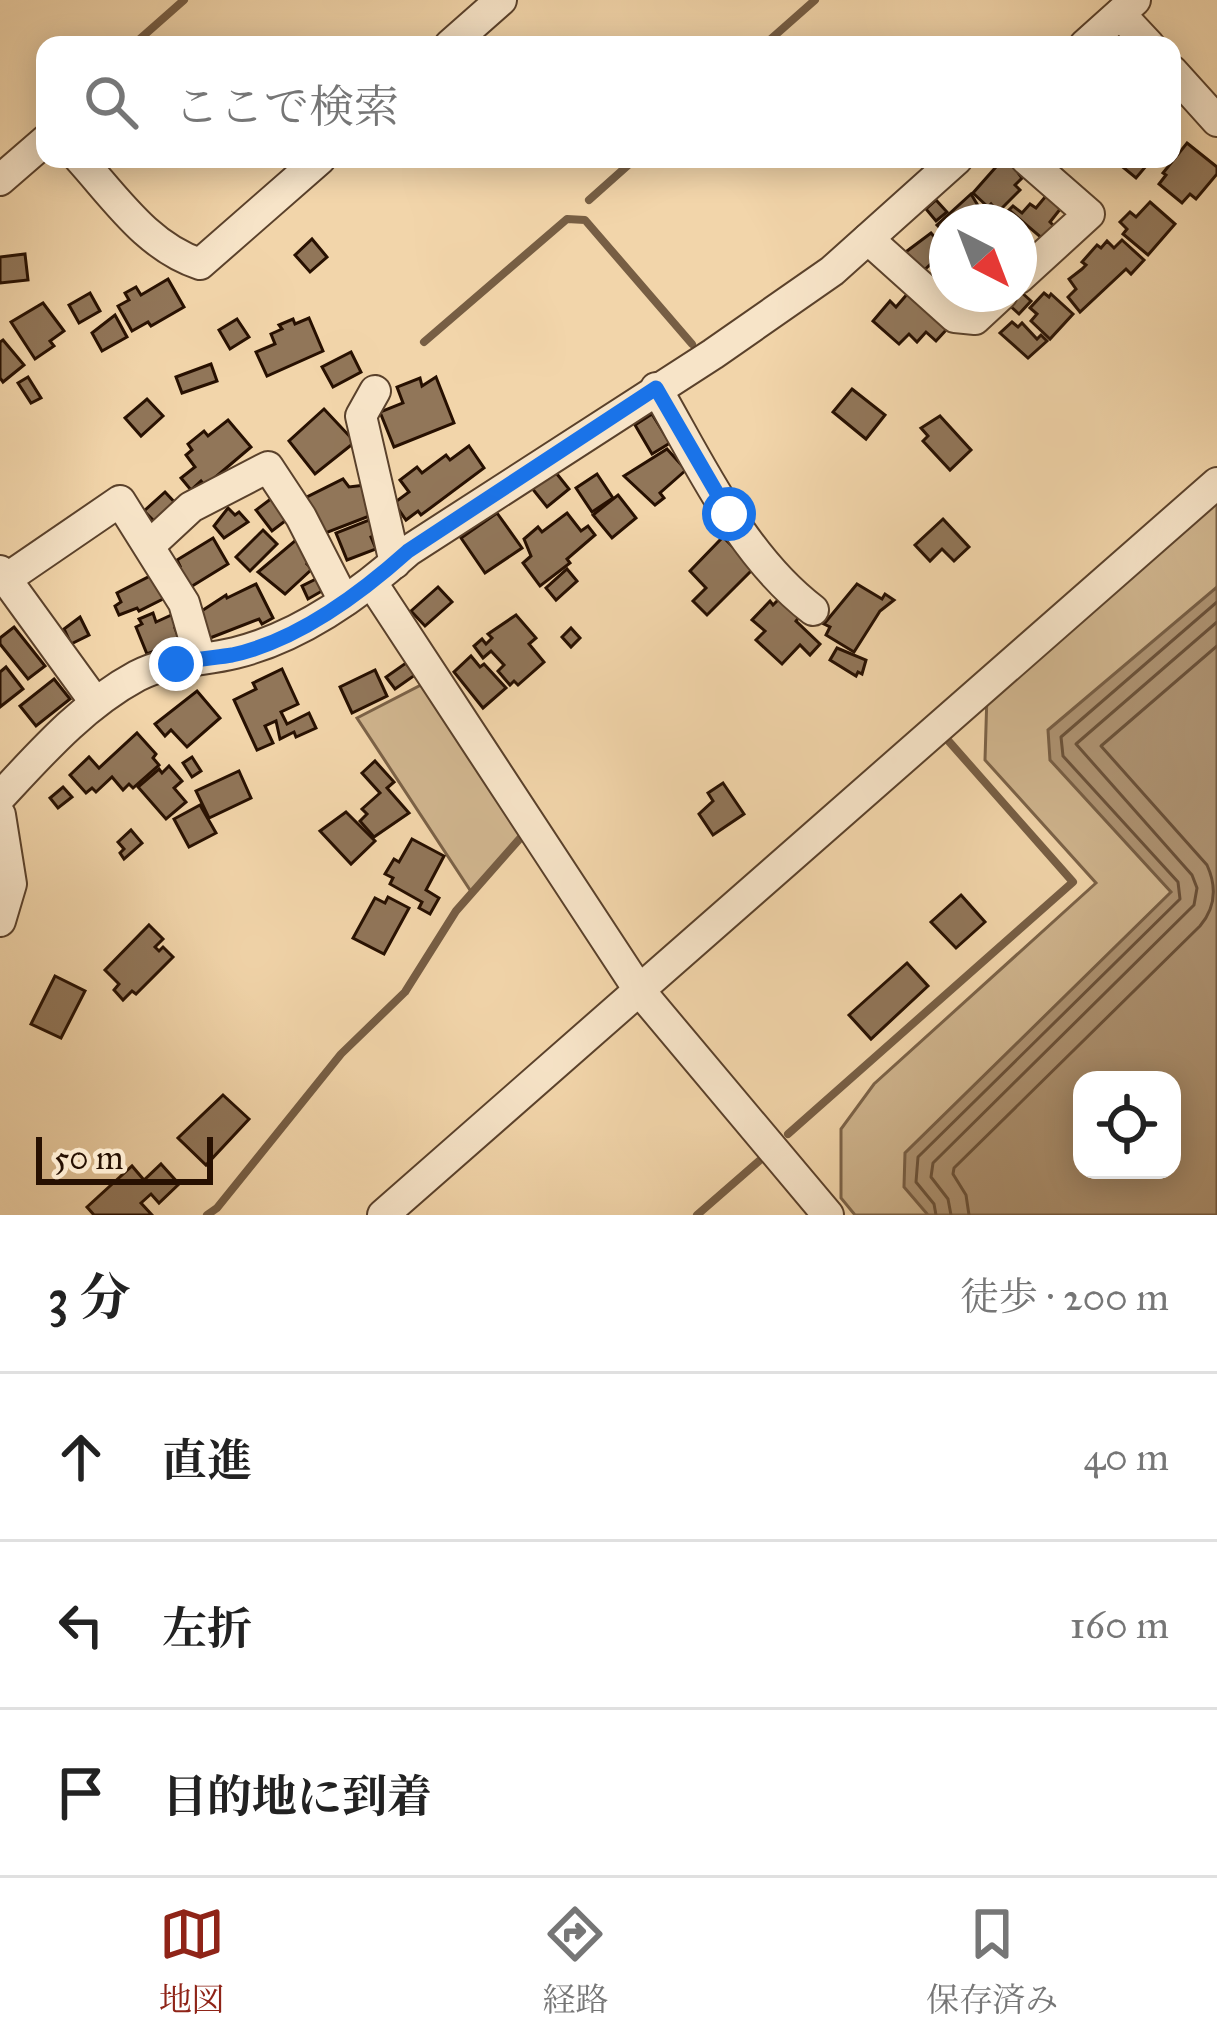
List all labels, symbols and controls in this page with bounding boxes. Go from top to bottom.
search box [36,36,1181,168]
icon: search [78,69,144,135]
text: ここで検索 [174,79,399,134]
north arrow [929,204,1037,312]
route start [702,487,756,541]
route end [149,637,203,691]
map controls [1073,1071,1181,1179]
button: locate [1073,1071,1181,1179]
scale bar [36,1131,213,1184]
text: 50 m [54,1138,123,1178]
text: 3 分 [48,1267,130,1329]
text: 徒歩 · 200 m [960,1273,1169,1321]
icon: ahead [48,1424,114,1490]
text: 直進 [162,1433,252,1488]
text: 40 m [1083,1433,1169,1481]
icon: left [48,1592,114,1658]
text: 左折 [162,1601,252,1656]
text: 160 m [1070,1601,1169,1649]
icon: arrive [48,1760,114,1826]
text: 目的地に到着 [162,1769,432,1824]
tab: 地図 [159,1901,225,2020]
tab: 経路 [542,1901,608,2020]
tab: 保存済み [926,1901,1058,2020]

